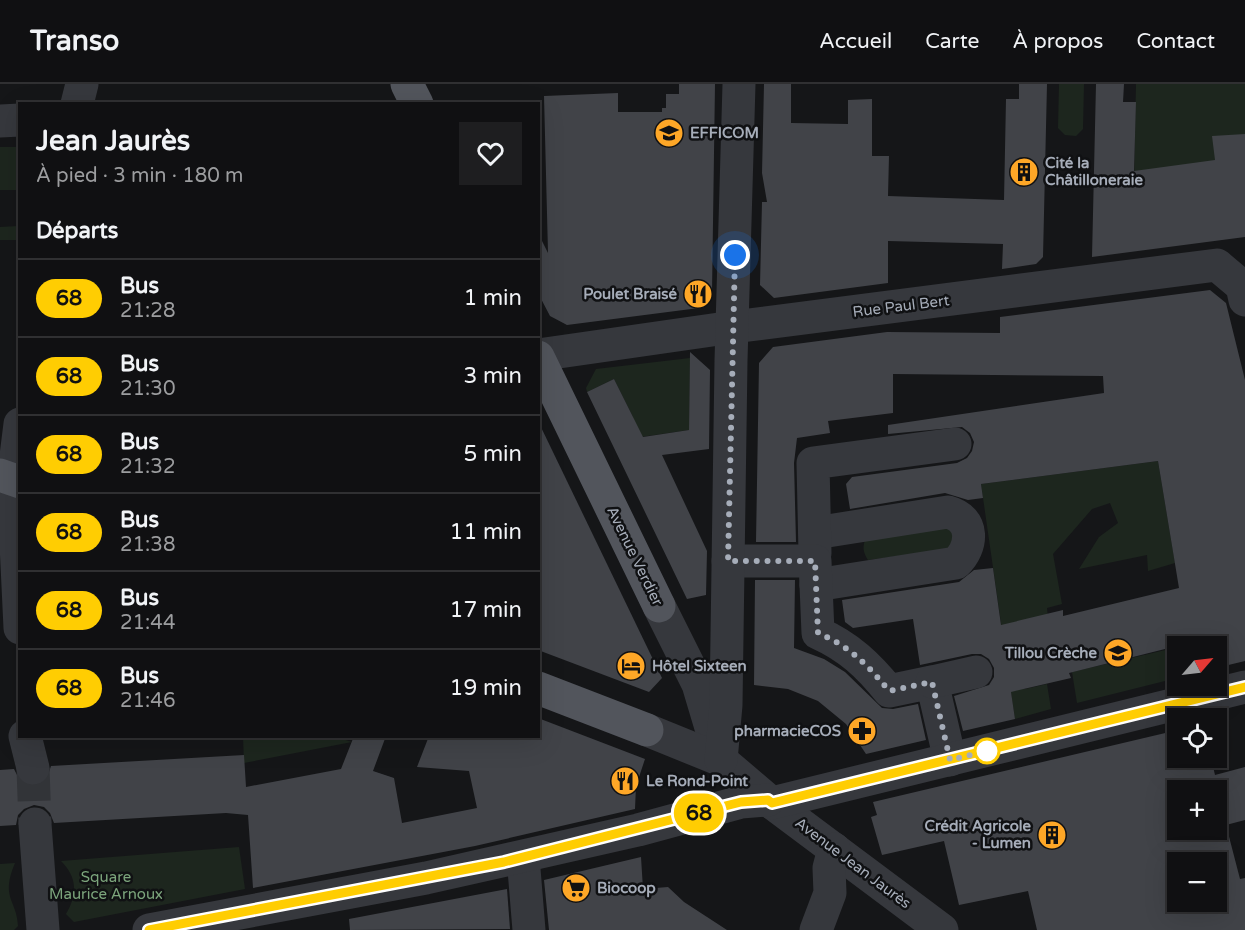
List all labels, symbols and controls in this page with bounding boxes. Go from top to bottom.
text: Transo [30,24,119,58]
text: Accueil [819,29,892,54]
text: Carte [925,29,979,54]
text: À propos [1012,29,1103,54]
text: Contact [1136,29,1215,54]
school or university icon: EFFICOM [653,117,685,149]
button: heart [459,122,522,185]
text: Jean Jaurès [36,124,190,158]
place label: EFFICOM [690,124,759,142]
place label: Cité la Châtilloneraie [1045,154,1143,189]
building icon: Cité la Châtilloneraie [1008,156,1040,188]
text: À pied · 3 min · 180 m [36,164,243,188]
text: Départs [36,218,118,244]
your location [720,240,750,270]
text: Bus [120,273,159,299]
restaurant icon: Poulet Braisé [682,278,714,310]
text: 1 min [463,285,522,311]
place label: Poulet Braisé [583,285,678,303]
text: 68 [56,286,82,311]
street label: Rue Paul Bert [852,291,951,321]
text: 21:28 [120,299,175,323]
text: Bus [120,351,159,377]
text: 3 min [463,363,522,389]
text: 68 [56,364,82,389]
text: 21:30 [120,377,175,401]
text: Bus [120,429,159,455]
text: 5 min [463,441,522,467]
text: 68 [56,442,82,467]
text: 21:32 [120,455,175,479]
street label: Avenue Verdier [603,503,667,609]
text: Bus [120,507,159,533]
text: 11 min [450,519,522,545]
text: 68 [56,520,82,545]
text: 21:38 [120,533,175,557]
text: Bus [120,585,159,611]
text: 17 min [450,597,522,623]
text: 68 [56,598,82,623]
text: 21:44 [120,611,175,635]
north arrow [1167,636,1227,696]
map controls [1167,636,1227,912]
school or university icon: Tillou Crèche [1102,637,1134,669]
place label: Tillou Crèche [1004,644,1098,662]
hotel icon: Hôtel Sixteen [615,650,647,682]
place label: Hôtel Sixteen [652,657,747,675]
text: Bus [120,663,159,689]
text: 19 min [450,675,522,701]
text: 68 [56,676,82,701]
text: 21:46 [120,689,175,713]
button: locate [1167,708,1227,768]
pharmacy icon: pharmacieCOS [846,715,878,747]
place label: pharmacieCOS [734,722,841,741]
unlabelled marker [974,738,1000,764]
restaurant icon: Le Rond-Point [609,765,641,797]
place label: Le Rond-Point [646,772,748,790]
button: + [1167,780,1227,840]
line badge: 68 [672,794,726,832]
text: 68 [686,801,712,826]
street label: Avenue Jean Jaurès [792,814,914,912]
place label: Crédit Agricole - Lumen [925,817,1031,852]
building icon: Crédit Agricole - Lumen [1036,819,1068,851]
button: − [1167,852,1227,912]
park label: Square Maurice Arnoux [49,868,163,903]
supermarket icon: Biocoop [560,872,592,904]
place label: Biocoop [597,879,656,898]

